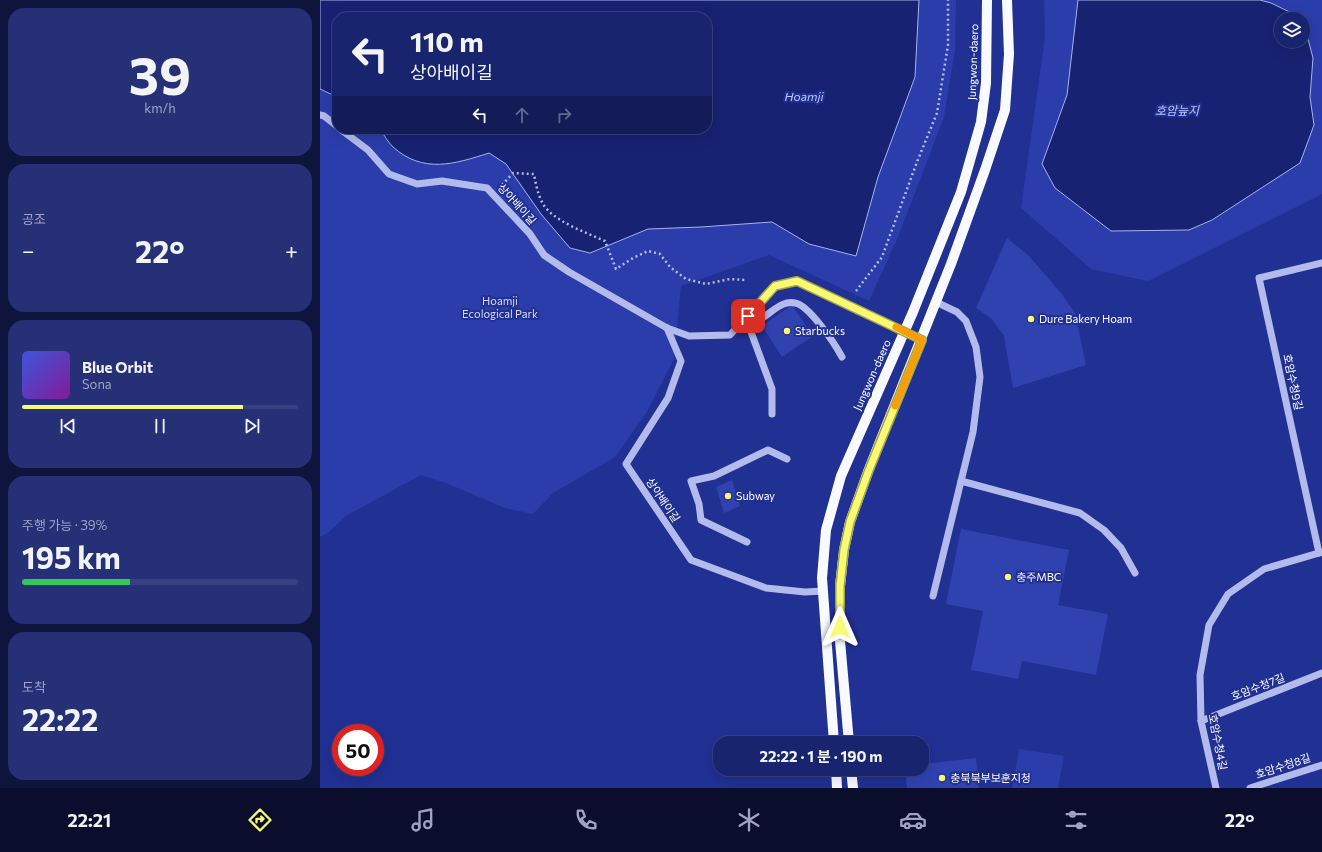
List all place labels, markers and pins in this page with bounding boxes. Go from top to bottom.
pin [731,299,765,333]
place label: Dure Bakery Hoam [1039,312,1132,325]
marker: Dure Bakery Hoam [1026,314,1036,324]
place label: Starbucks [795,324,845,337]
marker: Starbucks [782,326,792,336]
place label: Subway [736,489,775,502]
marker: Subway [723,491,733,501]
place label: 충주MBC [1016,570,1061,583]
marker: 충주MBC [1003,572,1013,582]
place label: 충북북부보훈지청 [950,771,1031,784]
marker: 충북북부보훈지청 [937,773,947,783]

